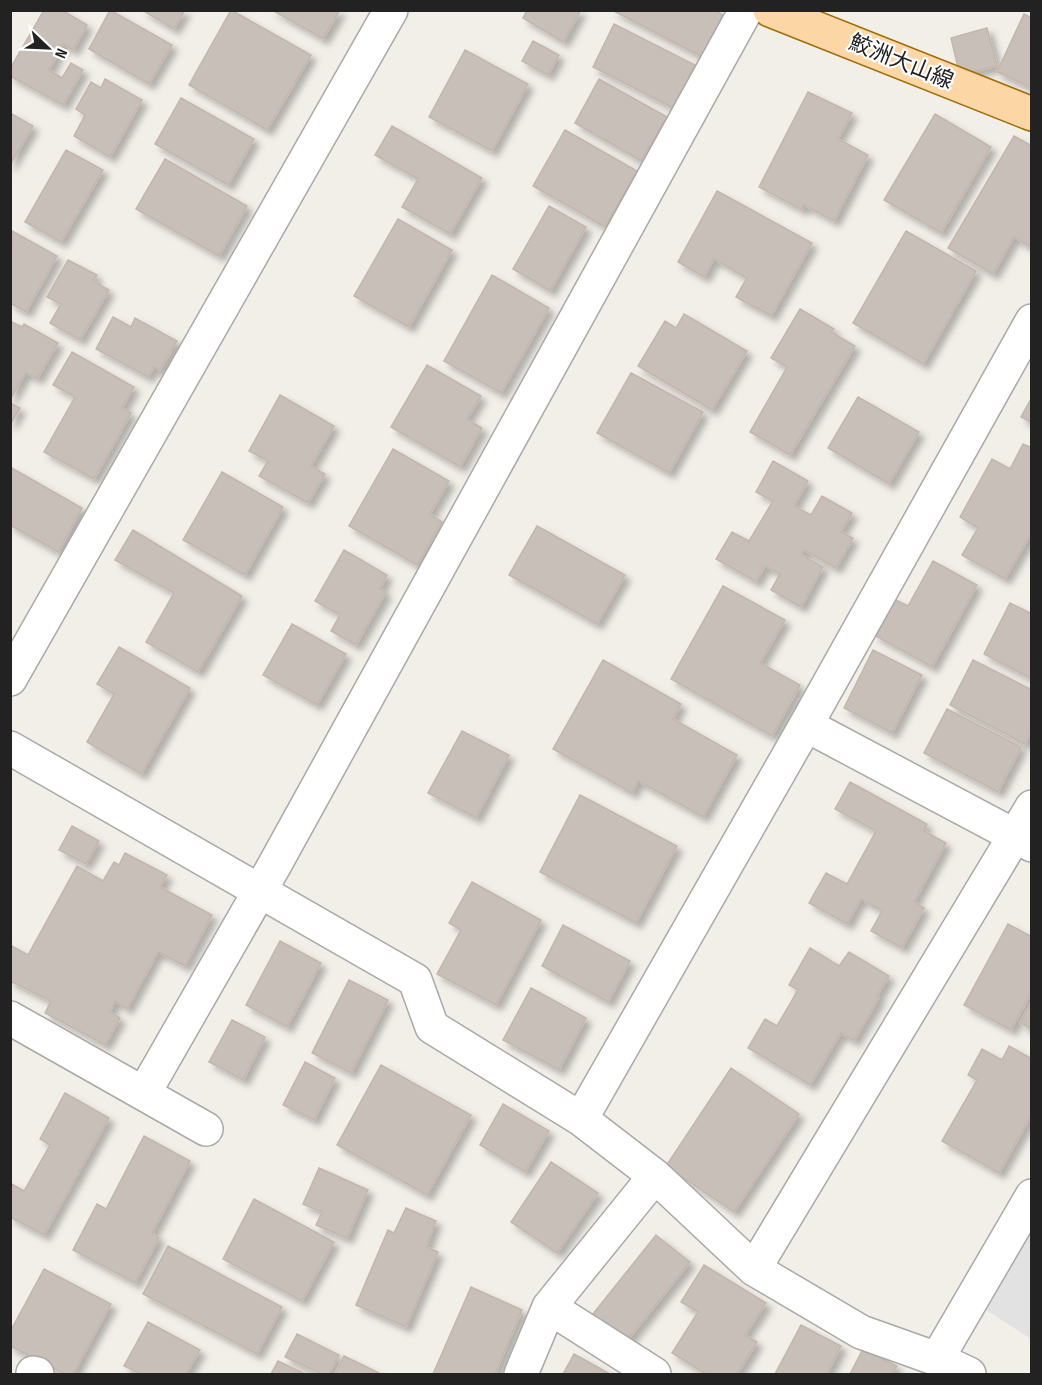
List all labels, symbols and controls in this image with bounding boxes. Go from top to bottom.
north arrow [18,18,78,78]
street label: 鮫洲大山線 [845,29,957,95]
text: N [50,46,71,61]

